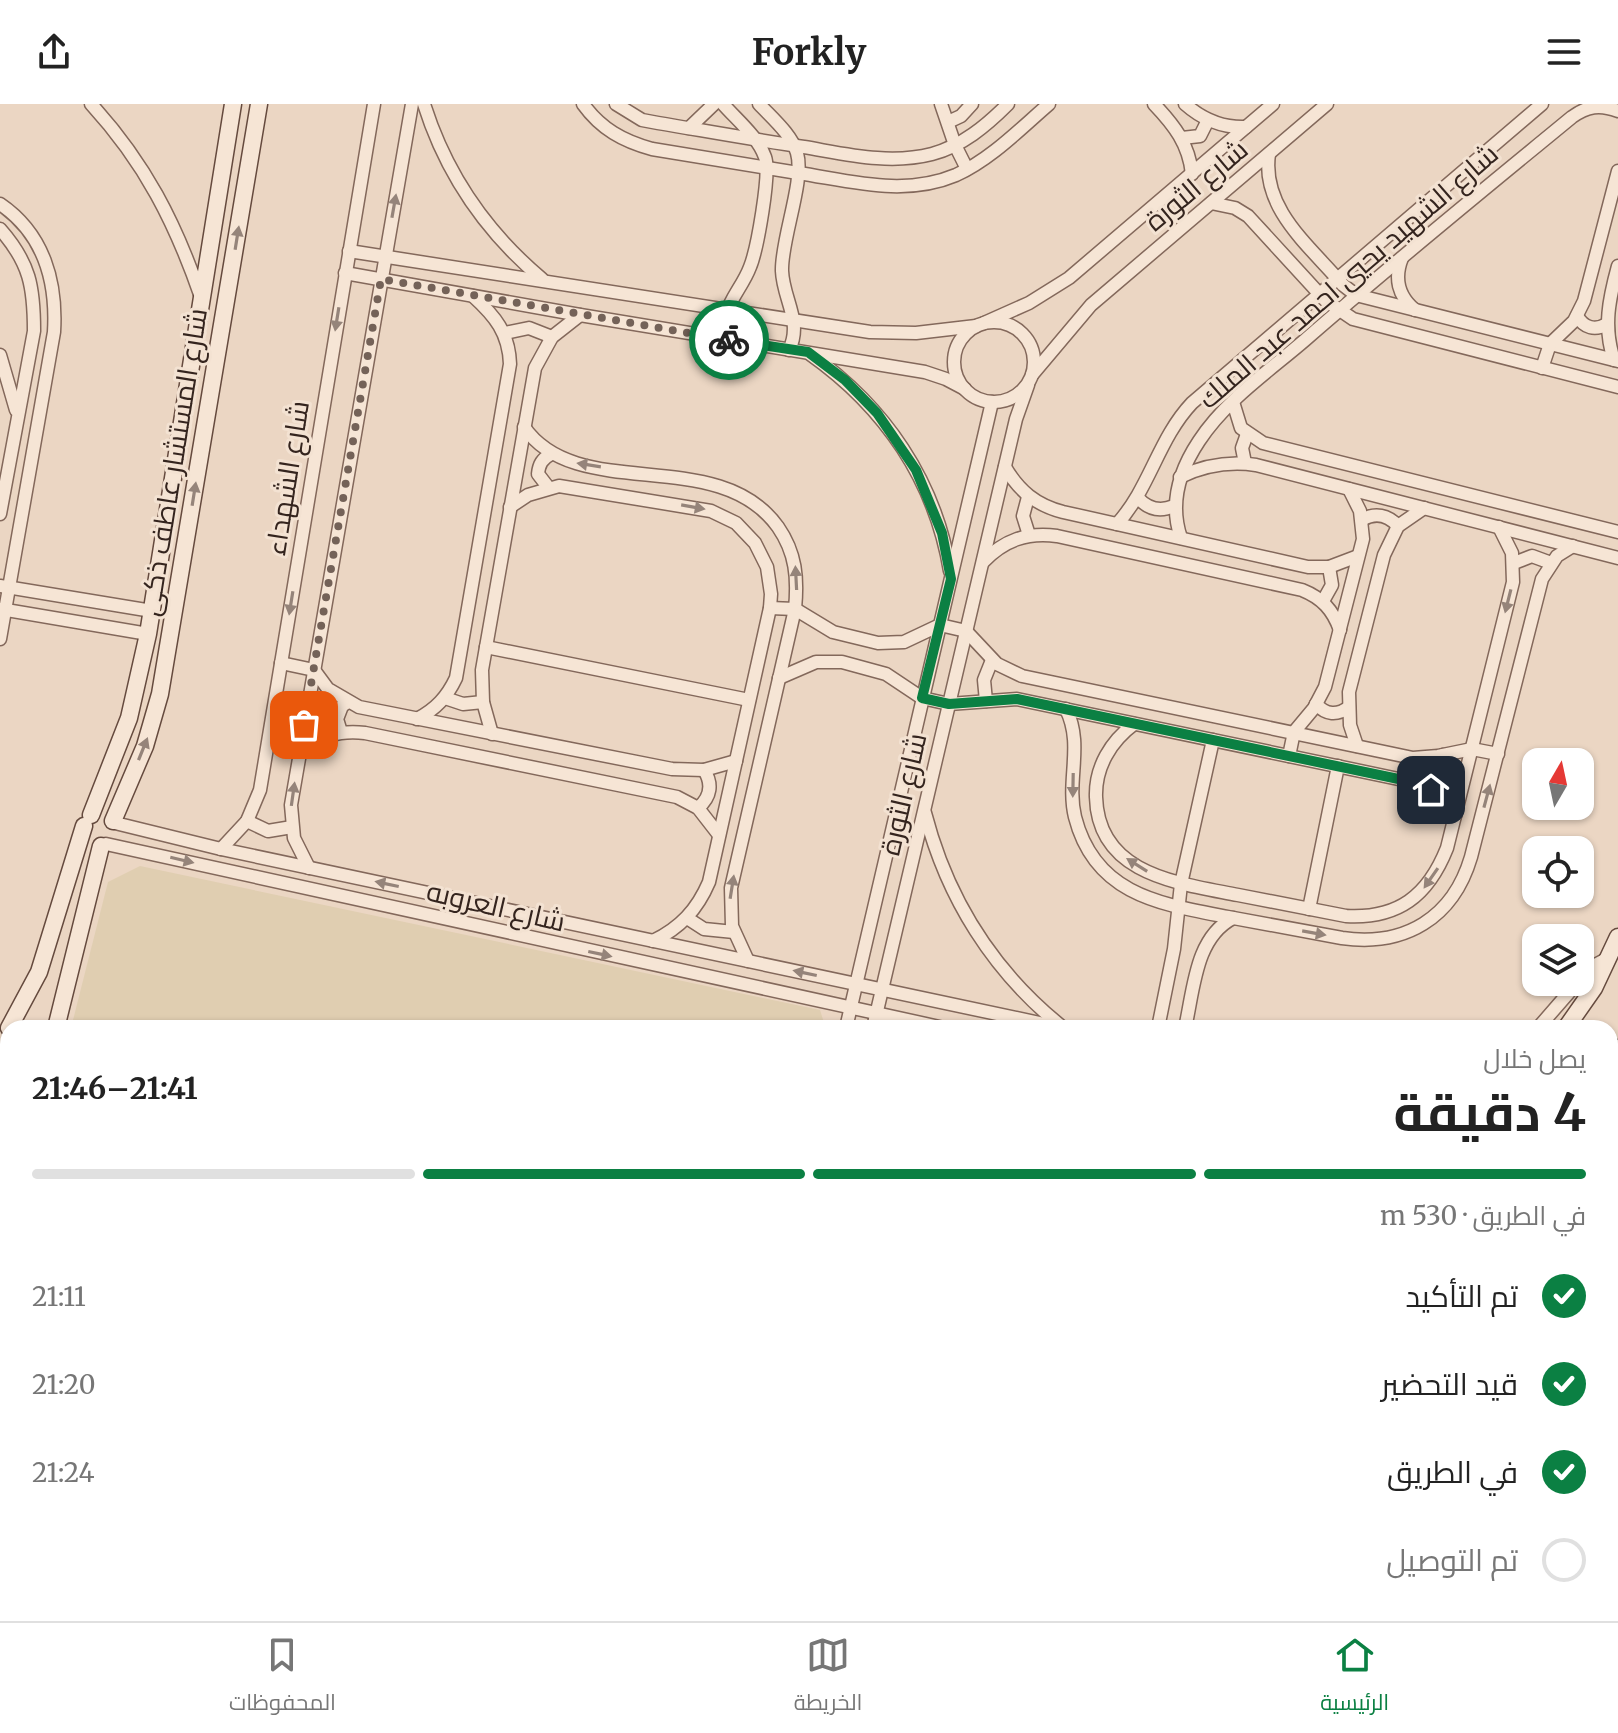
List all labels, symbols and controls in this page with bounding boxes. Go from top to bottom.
icon: share [32,30,76,74]
text: Forkly [752,30,866,75]
icon: menu [1542,30,1586,74]
street label: شارع الثورة [1137,131,1256,239]
street label: شارع الشهيد يحيي احمد عبد الملك [1190,136,1506,417]
one-way arrow [388,194,400,219]
one-way arrow [231,225,243,250]
courier [689,300,769,380]
street label: شارع المستشار عاطف ذكى [131,305,216,619]
one-way arrow [331,307,343,332]
icon: bike [707,318,751,362]
street label: شارع الشهداء [257,398,318,558]
one-way arrow [577,459,602,471]
one-way arrow [188,481,201,506]
one-way arrow [681,502,706,514]
one-way arrow [789,565,802,590]
one-way arrow [1502,589,1514,614]
one-way arrow [284,591,297,616]
pin [270,691,338,759]
icon: bag [282,703,326,747]
street label: شارع الثورة [871,729,935,859]
one-way arrow [137,737,150,761]
north arrow [1522,748,1594,820]
map controls [1522,748,1594,996]
pin [1397,756,1465,824]
icon: home [1409,768,1453,812]
one-way arrow [1066,773,1079,798]
one-way arrow [287,781,300,806]
one-way arrow [1481,784,1494,808]
button: locate [1522,836,1594,908]
one-way arrow [170,854,195,867]
one-way arrow [1126,858,1147,873]
one-way arrow [1424,867,1439,888]
street label: شارع العروبه [423,873,569,940]
one-way arrow [727,874,739,899]
one-way arrow [374,877,399,890]
button: layers [1522,924,1594,996]
one-way arrow [1302,927,1327,939]
one-way arrow [588,948,613,961]
one-way arrow [792,966,817,979]
text: يصل خلال [1483,1042,1586,1075]
text: 21:41–21:46 [32,1069,198,1107]
text: 4 دقيقة [1394,1080,1586,1145]
text: في الطريق · 530 m [1380,1199,1586,1232]
icon: check [1542,1274,1586,1318]
text: تم التأكيد [1406,1277,1518,1315]
text: 21:11 [32,1280,86,1313]
icon: check [1542,1362,1586,1406]
text: قيد التحضير [1381,1365,1518,1403]
text: 21:20 [32,1368,95,1401]
icon: check [1542,1450,1586,1494]
text: في الطريق [1387,1453,1518,1491]
text: 21:24 [32,1456,94,1489]
text: تم التوصيل [1386,1541,1518,1579]
tab: المحفوظات [229,1633,336,1723]
tab: الخريطة [794,1633,862,1723]
tab: الرئيسية [1320,1633,1389,1723]

